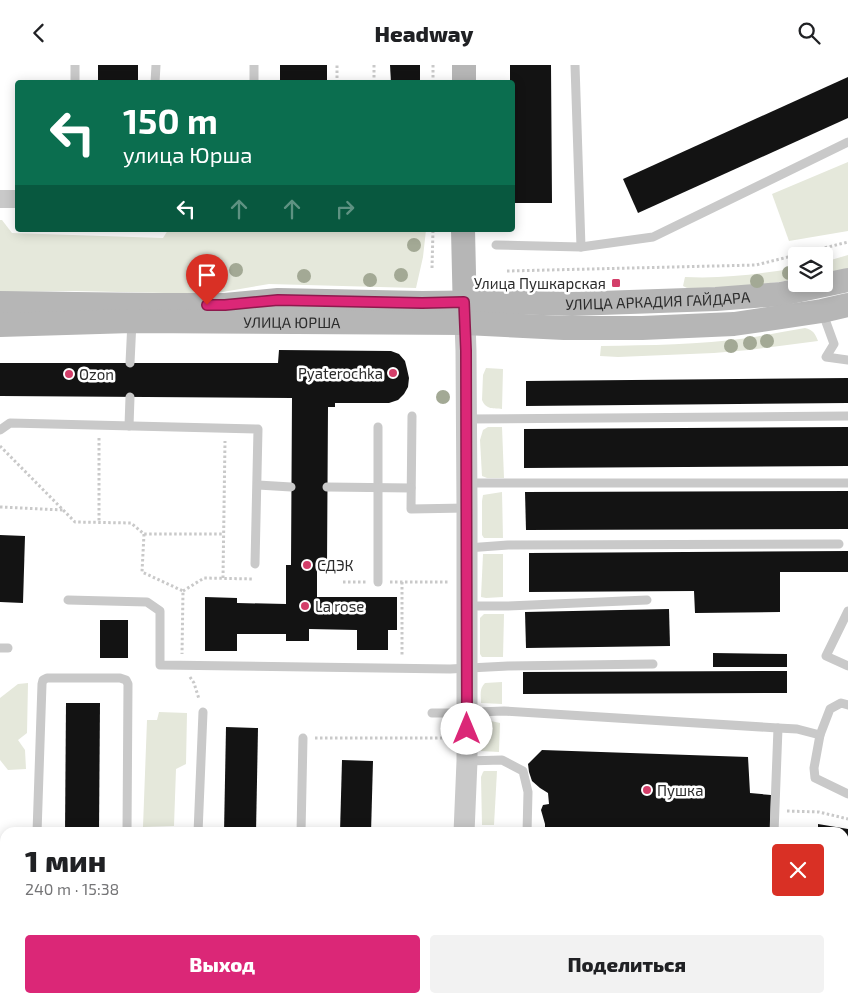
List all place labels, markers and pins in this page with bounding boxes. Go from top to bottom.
pin [186,254,228,305]
place label: Улица Пушкарская [474,274,606,293]
marker: Улица Пушкарская [610,277,622,289]
place label: Pyaterochka [298,364,383,382]
place label: Ozon [79,365,114,383]
marker: Pyaterochka [387,367,399,379]
marker: Ozon [63,368,75,380]
place label: СДЭК [317,556,354,574]
marker: СДЭК [301,559,313,571]
place label: La rose [315,597,364,615]
marker: La rose [299,600,311,612]
place label: Пушка [657,781,703,800]
marker: Пушка [641,784,653,796]

